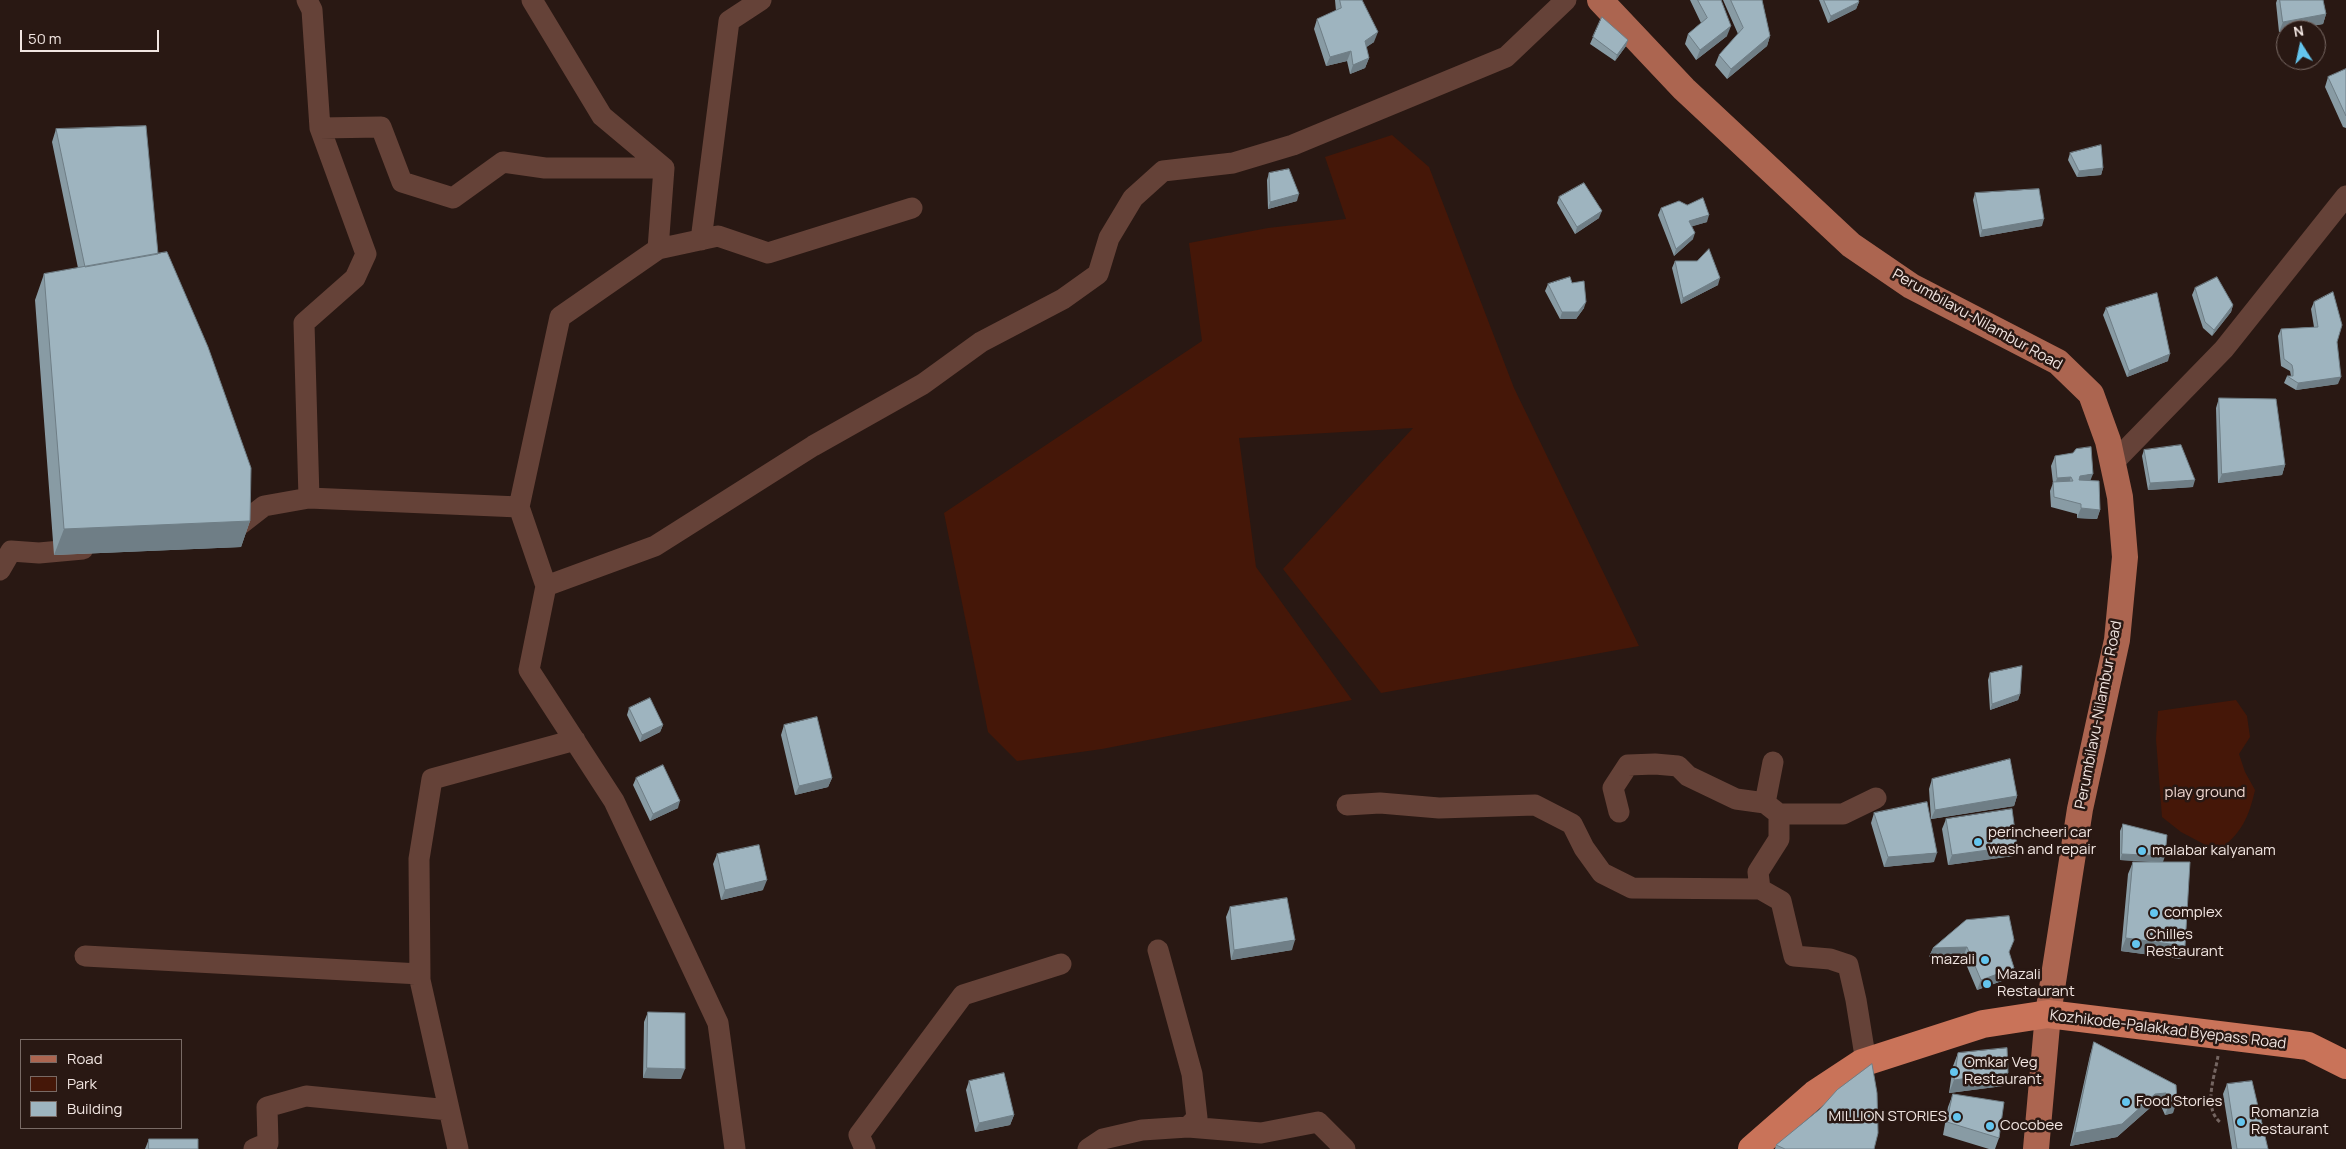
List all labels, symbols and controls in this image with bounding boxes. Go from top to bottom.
scale bar [22,20,161,52]
north arrow [2276,20,2326,70]
text: N [2292,20,2305,41]
text: 50 m [28,28,62,49]
street label: Perumbilavu-Nilambur Road [1889,266,2065,374]
street label: Perumbilavu-Nilambur Road [2072,619,2126,811]
park label: play ground [2165,784,2245,802]
place label: perincheeri car wash and repair [1988,824,2096,859]
marker: perincheeri car wash and repair [1972,836,1984,848]
place label: malabar kalyanam [2152,842,2276,860]
marker: malabar kalyanam [2136,845,2148,857]
place label: complex [2164,904,2222,922]
marker: complex [2148,907,2160,919]
place label: Chilles Restaurant [2146,926,2224,961]
marker: Chilles Restaurant [2130,938,2142,950]
place label: mazali [1931,951,1975,969]
marker: mazali [1979,954,1991,966]
place label: Mazali Restaurant [1997,966,2075,1001]
marker: Mazali Restaurant [1981,978,1993,990]
street label: Kozhikode-Palakkad Byepass Road [2049,1007,2287,1053]
legend [20,1039,182,1129]
text: Road [67,1048,103,1069]
place label: Omkar Veg Restaurant [1964,1054,2042,1089]
marker: Omkar Veg Restaurant [1948,1066,1960,1078]
text: Park [67,1073,97,1094]
place label: Food Stories [2136,1093,2222,1111]
marker: Food Stories [2120,1096,2132,1108]
text: Building [67,1098,122,1119]
place label: Romanzia Restaurant [2251,1104,2329,1139]
place label: MILLION STORIES [1829,1108,1947,1126]
marker: MILLION STORIES [1951,1111,1963,1123]
marker: Romanzia Restaurant [2235,1116,2247,1128]
place label: Cocobee [2000,1117,2063,1135]
marker: Cocobee [1984,1120,1996,1132]

